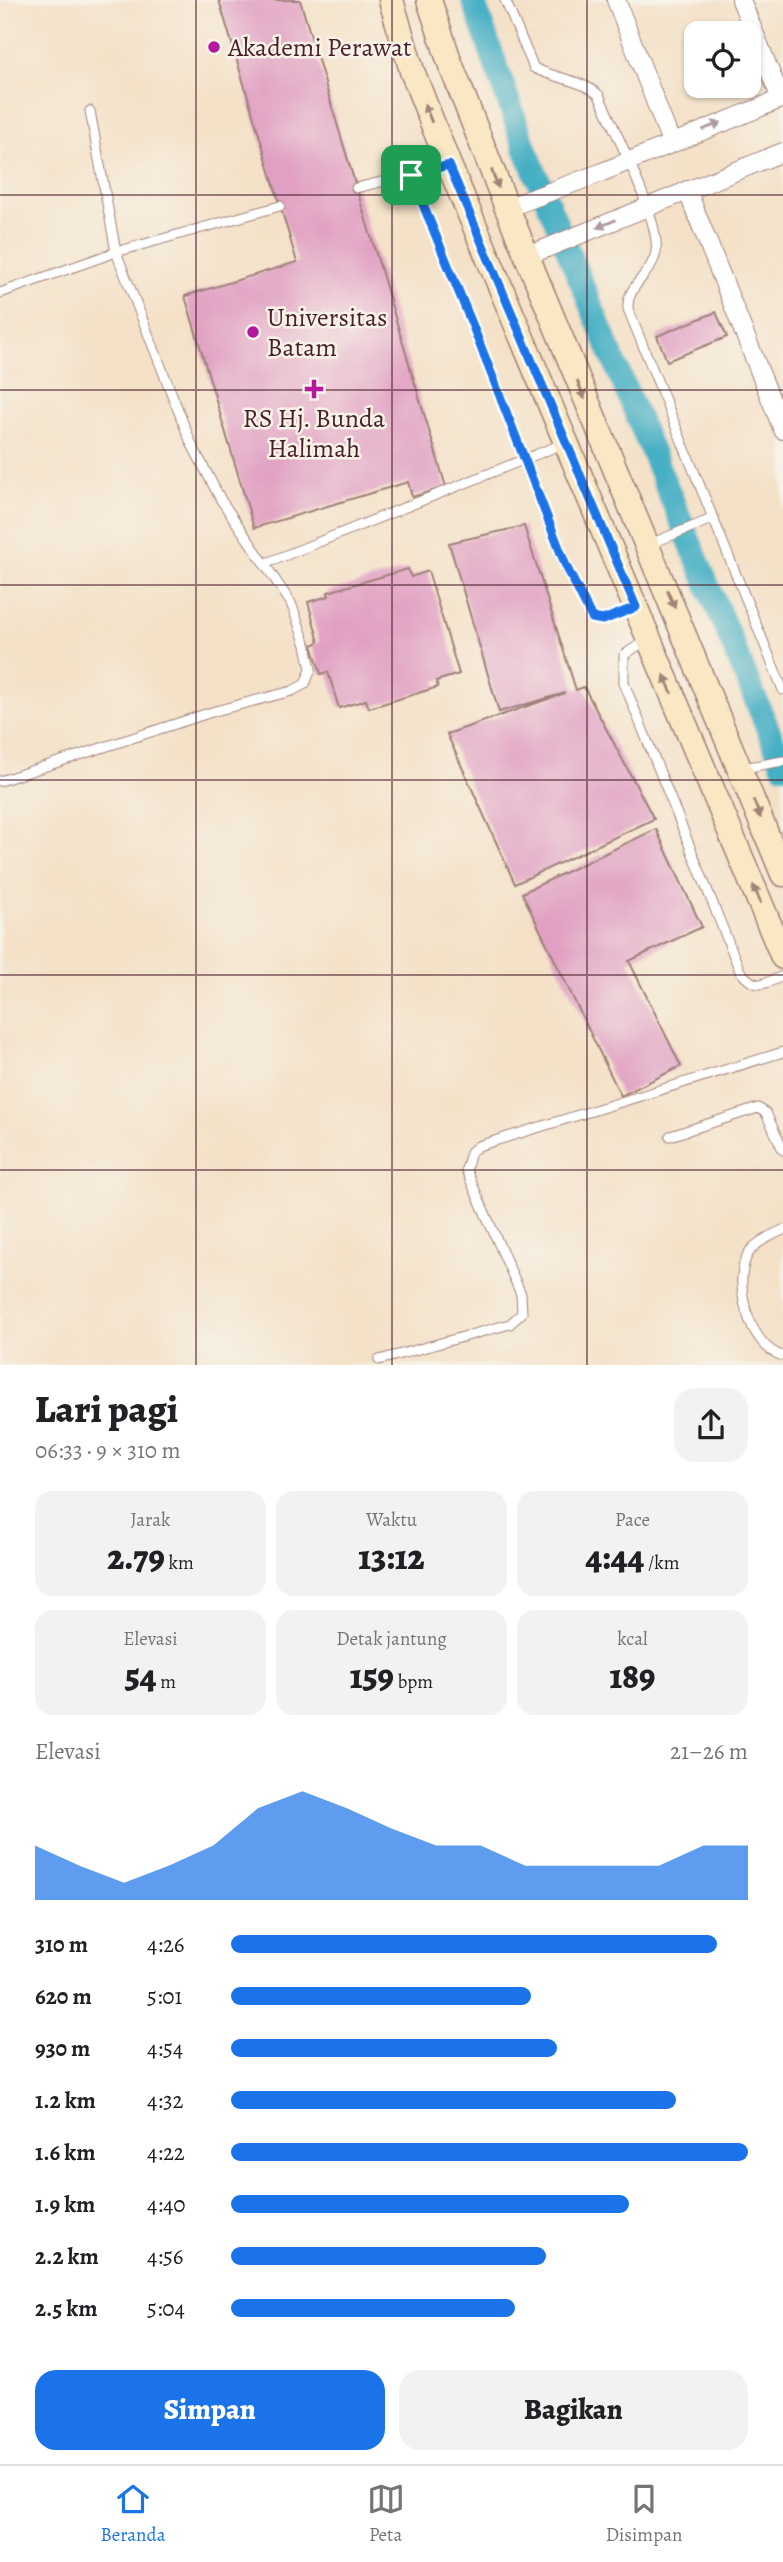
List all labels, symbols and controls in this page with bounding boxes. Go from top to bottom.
map controls [684,21,761,98]
button: locate [684,21,761,98]
place label: Akademi Perawat [227,30,412,65]
marker: Akademi Perawat [206,39,222,55]
one-way arrow [423,102,434,123]
one-way arrow [702,120,723,131]
pin [381,145,441,205]
icon: arrive [392,156,430,194]
one-way arrow [490,168,501,189]
one-way arrow [596,219,617,230]
place label: Universitas Batam [267,300,387,365]
marker: Universitas Batam [245,324,261,340]
marker: RS Hj. Bunda Halimah [304,379,324,399]
one-way arrow [575,379,586,400]
place label: RS Hj. Bunda Halimah [243,401,385,466]
one-way arrow [665,588,676,609]
one-way arrow [663,673,674,694]
one-way arrow [752,799,763,820]
one-way arrow [751,883,762,904]
text: Lari pagi [35,1383,178,1435]
button: share [674,1388,748,1462]
text: 06:33 · 9 × 310 m [35,1435,181,1466]
text: Jarak [131,1507,170,1533]
text: Waktu [366,1507,417,1533]
text: Pace [615,1507,650,1533]
text: 2.79 [107,1533,165,1581]
text: 13:12 [358,1533,425,1581]
text: 4:44 [586,1533,644,1581]
text: km [165,1550,194,1576]
text: /km [644,1550,679,1576]
text: Elevasi [123,1626,178,1652]
text: Detak jantung [336,1626,447,1652]
text: kcal [617,1626,648,1652]
text: 54 [125,1652,157,1700]
text: 159 [350,1652,394,1700]
text: 189 [610,1652,655,1700]
text: m [157,1669,176,1695]
text: bpm [394,1669,433,1695]
text: Elevasi [35,1736,101,1767]
text: 21–26 m [670,1736,748,1767]
text: 310 m [35,1929,88,1960]
text: 4:26 [147,1929,184,1960]
text: 620 m [35,1981,92,2012]
text: 5:01 [147,1981,183,2012]
text: 930 m [35,2033,90,2064]
text: 4:54 [147,2033,183,2064]
text: 1.2 km [35,2085,96,2116]
text: 4:32 [147,2085,183,2116]
text: 1.6 km [35,2137,95,2168]
text: 4:22 [147,2137,185,2168]
text: 1.9 km [35,2189,95,2220]
text: 4:40 [147,2189,186,2220]
text: 2.2 km [35,2241,99,2272]
text: 4:56 [147,2241,183,2272]
text: 2.5 km [35,2293,97,2324]
text: 5:04 [147,2293,185,2324]
button: Simpan [35,2370,385,2450]
button: Bagikan [399,2370,748,2450]
tab: Beranda [101,2480,166,2548]
tab: Peta [367,2480,405,2548]
tab: Disimpan [606,2480,682,2548]

